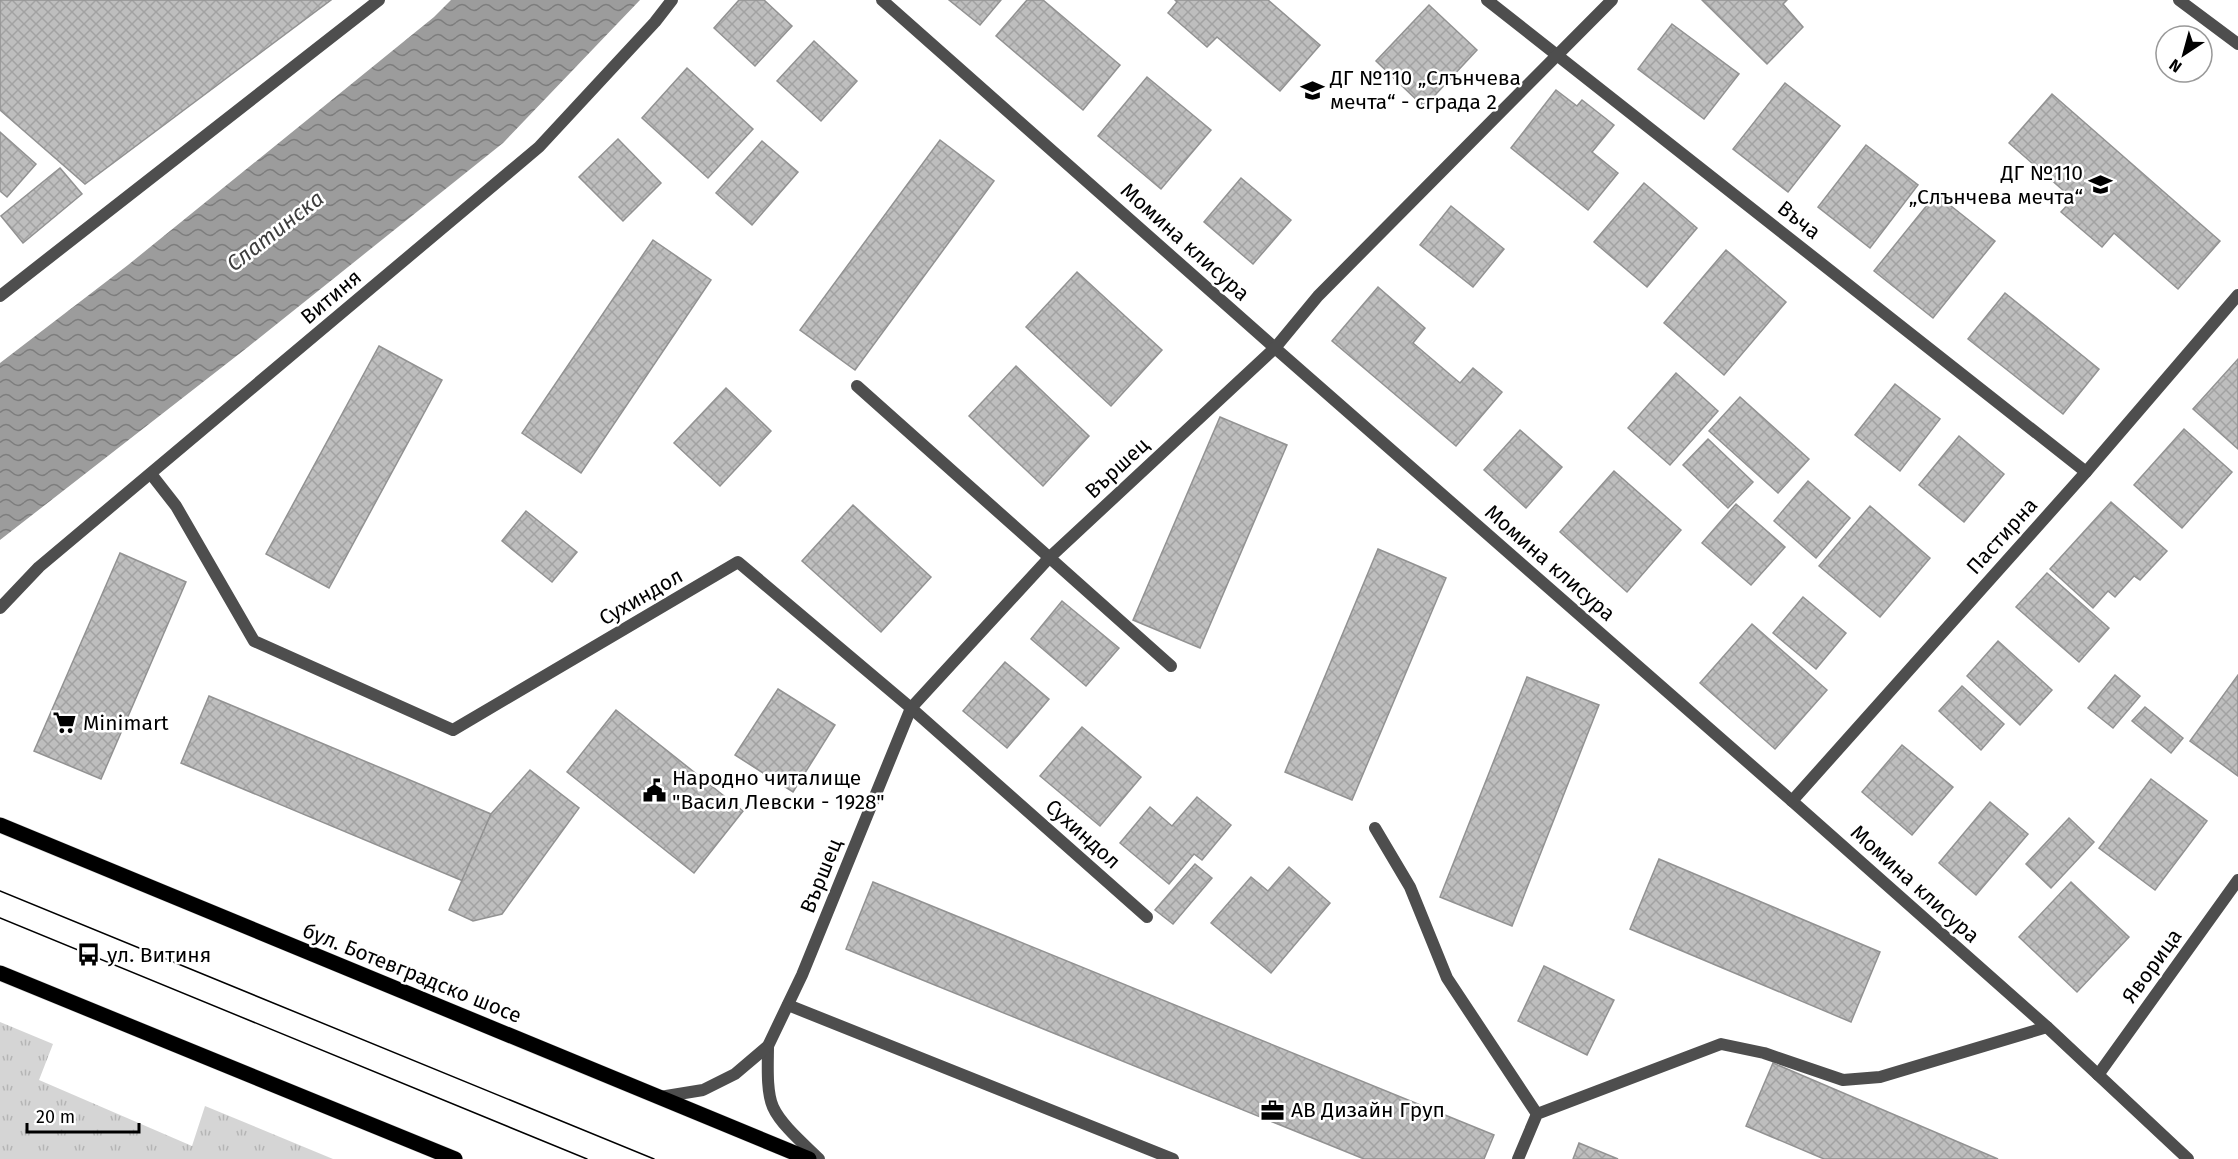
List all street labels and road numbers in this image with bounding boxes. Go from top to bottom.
street label: Момина клисура [1115,177,1255,307]
street label: Въча [1772,195,1826,245]
street label: Витиня [295,264,367,330]
street label: Вършец [1080,432,1154,504]
street label: Пастирна [1961,492,2043,580]
street label: Момина клисура [1479,499,1621,627]
street label: Сухиндол [595,563,687,631]
street label: Сухиндол [1040,794,1126,874]
street label: Момина клисура [1845,819,1985,949]
street label: Вършец [794,835,848,917]
street label: бул. Ботевградско шосе [299,917,525,1029]
street label: Яворица [2116,924,2188,1008]

